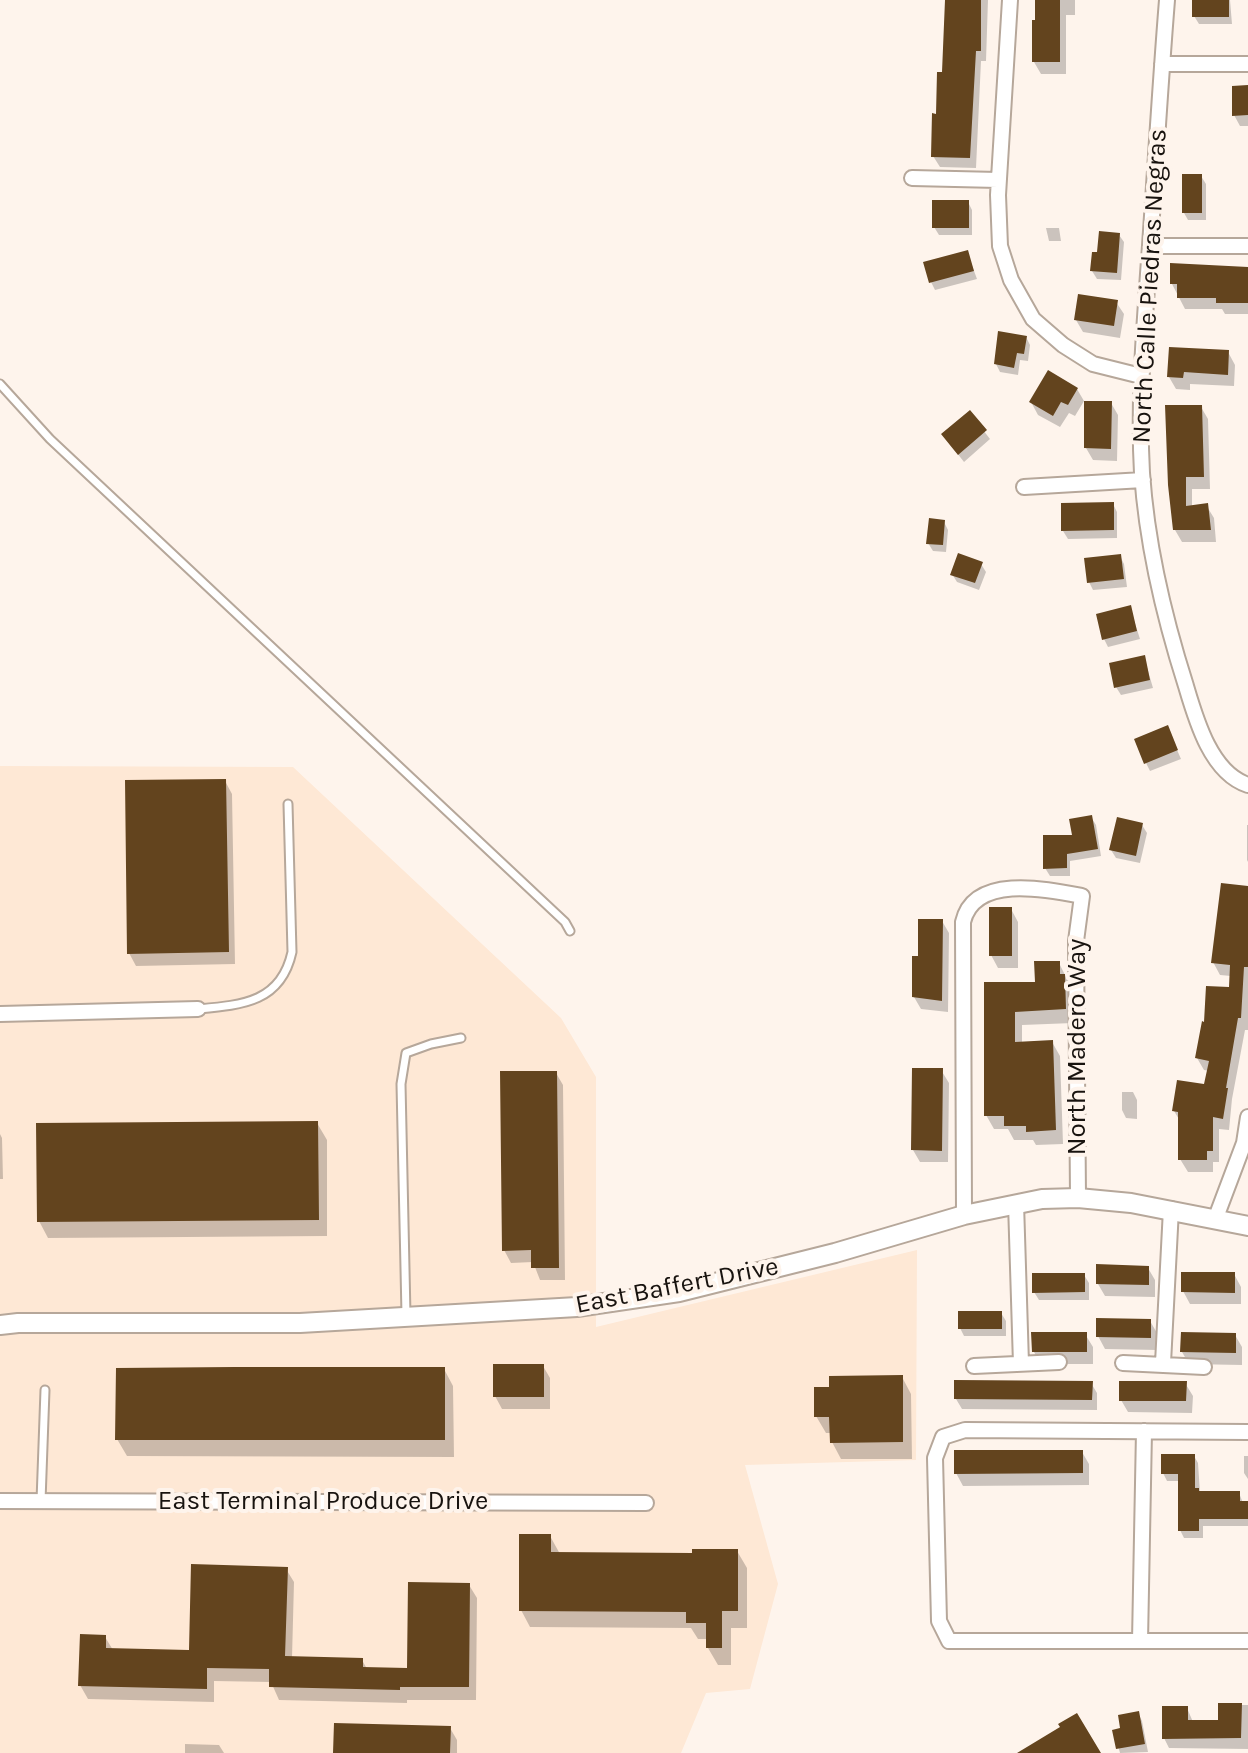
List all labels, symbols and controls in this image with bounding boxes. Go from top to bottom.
street label: North Calle Piedras Negras [1126,128,1174,444]
street label: North Madero Way [1062,939,1094,1155]
street label: East Baffert Drive [573,1251,781,1321]
street label: East Terminal Produce Drive [158,1486,488,1518]

